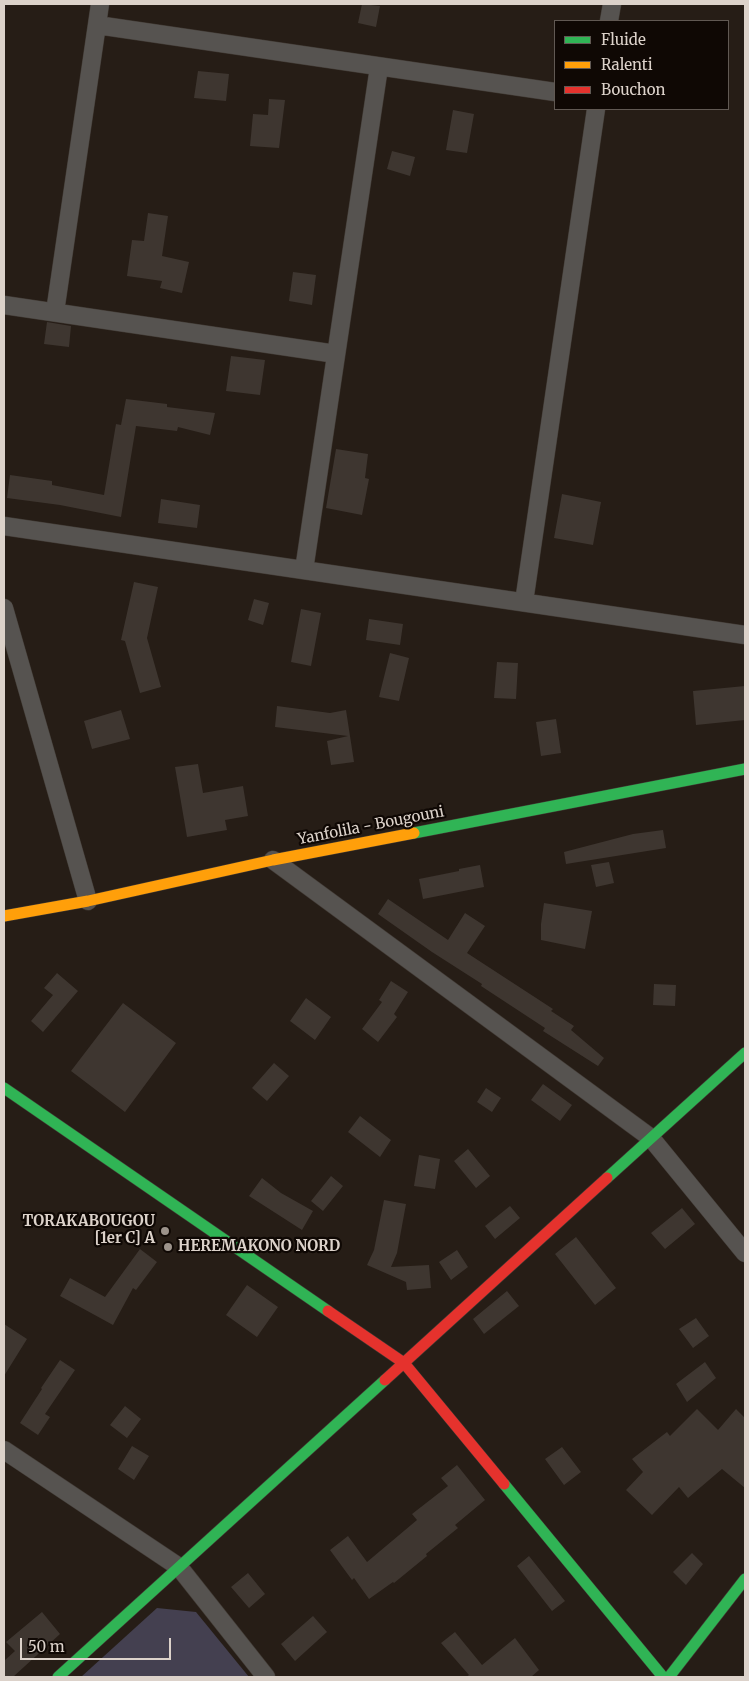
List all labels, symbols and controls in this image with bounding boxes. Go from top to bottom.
legend [554,20,729,110]
text: Fluide [601,30,646,49]
text: Ralenti [601,55,653,74]
text: Bouchon [601,80,665,99]
street label: Yanfolila - Bougouni [296,803,446,849]
place label: TORAKABOUGOU [1er C] A [22,1213,155,1248]
marker: TORAKABOUGOU [1er C] A [159,1225,171,1237]
place label: HEREMAKONO NORD [178,1238,340,1256]
marker: HEREMAKONO NORD [162,1241,174,1253]
scale bar [22,1628,174,1660]
text: 50 m [28,1637,65,1656]

